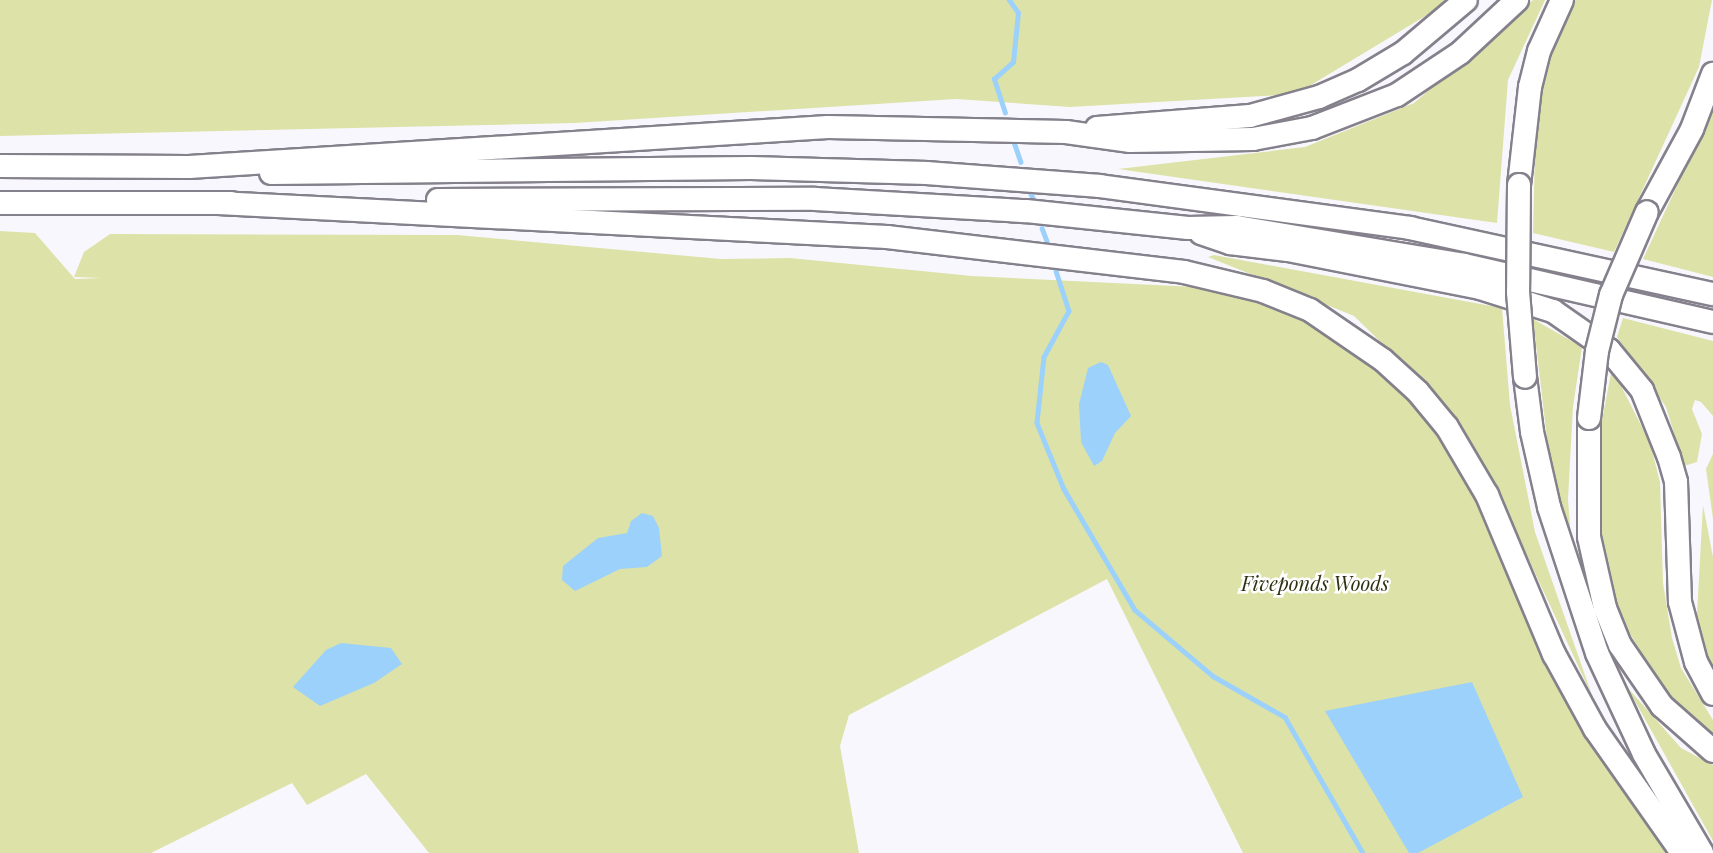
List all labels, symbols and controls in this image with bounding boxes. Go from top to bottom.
park label: Fiveponds Woods [1241,570,1389,594]

